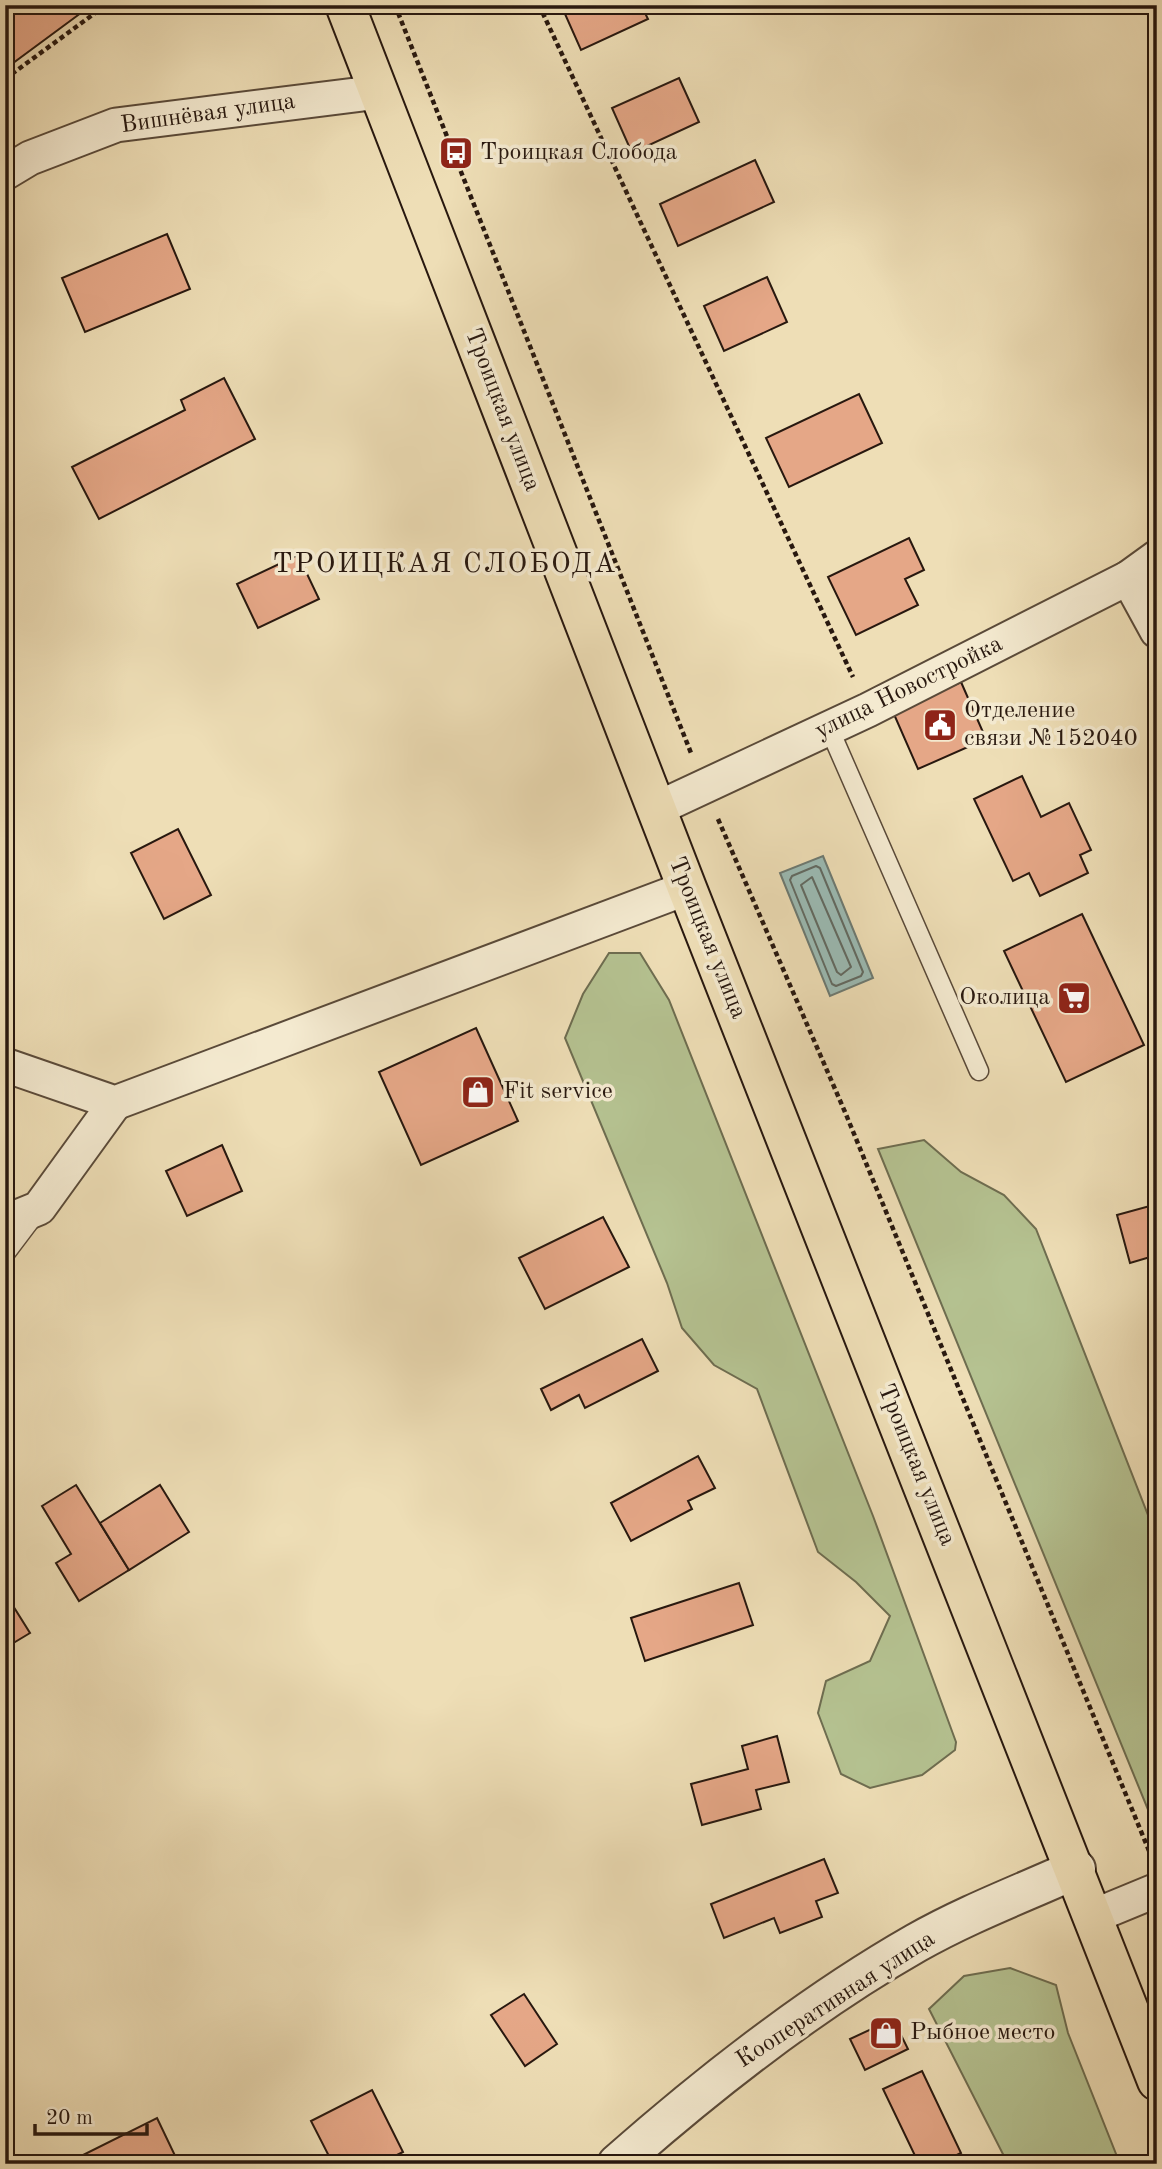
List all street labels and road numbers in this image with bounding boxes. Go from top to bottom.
street label: Вишнёвая улица [119,90,297,138]
street label: Троицкая улица [460,325,544,495]
street label: улица Новостройка [811,632,1007,744]
street label: Троицкая улица [664,854,750,1022]
street label: Троицкая улица [873,1381,959,1549]
street label: Кооперативная улица [733,1927,940,2073]

